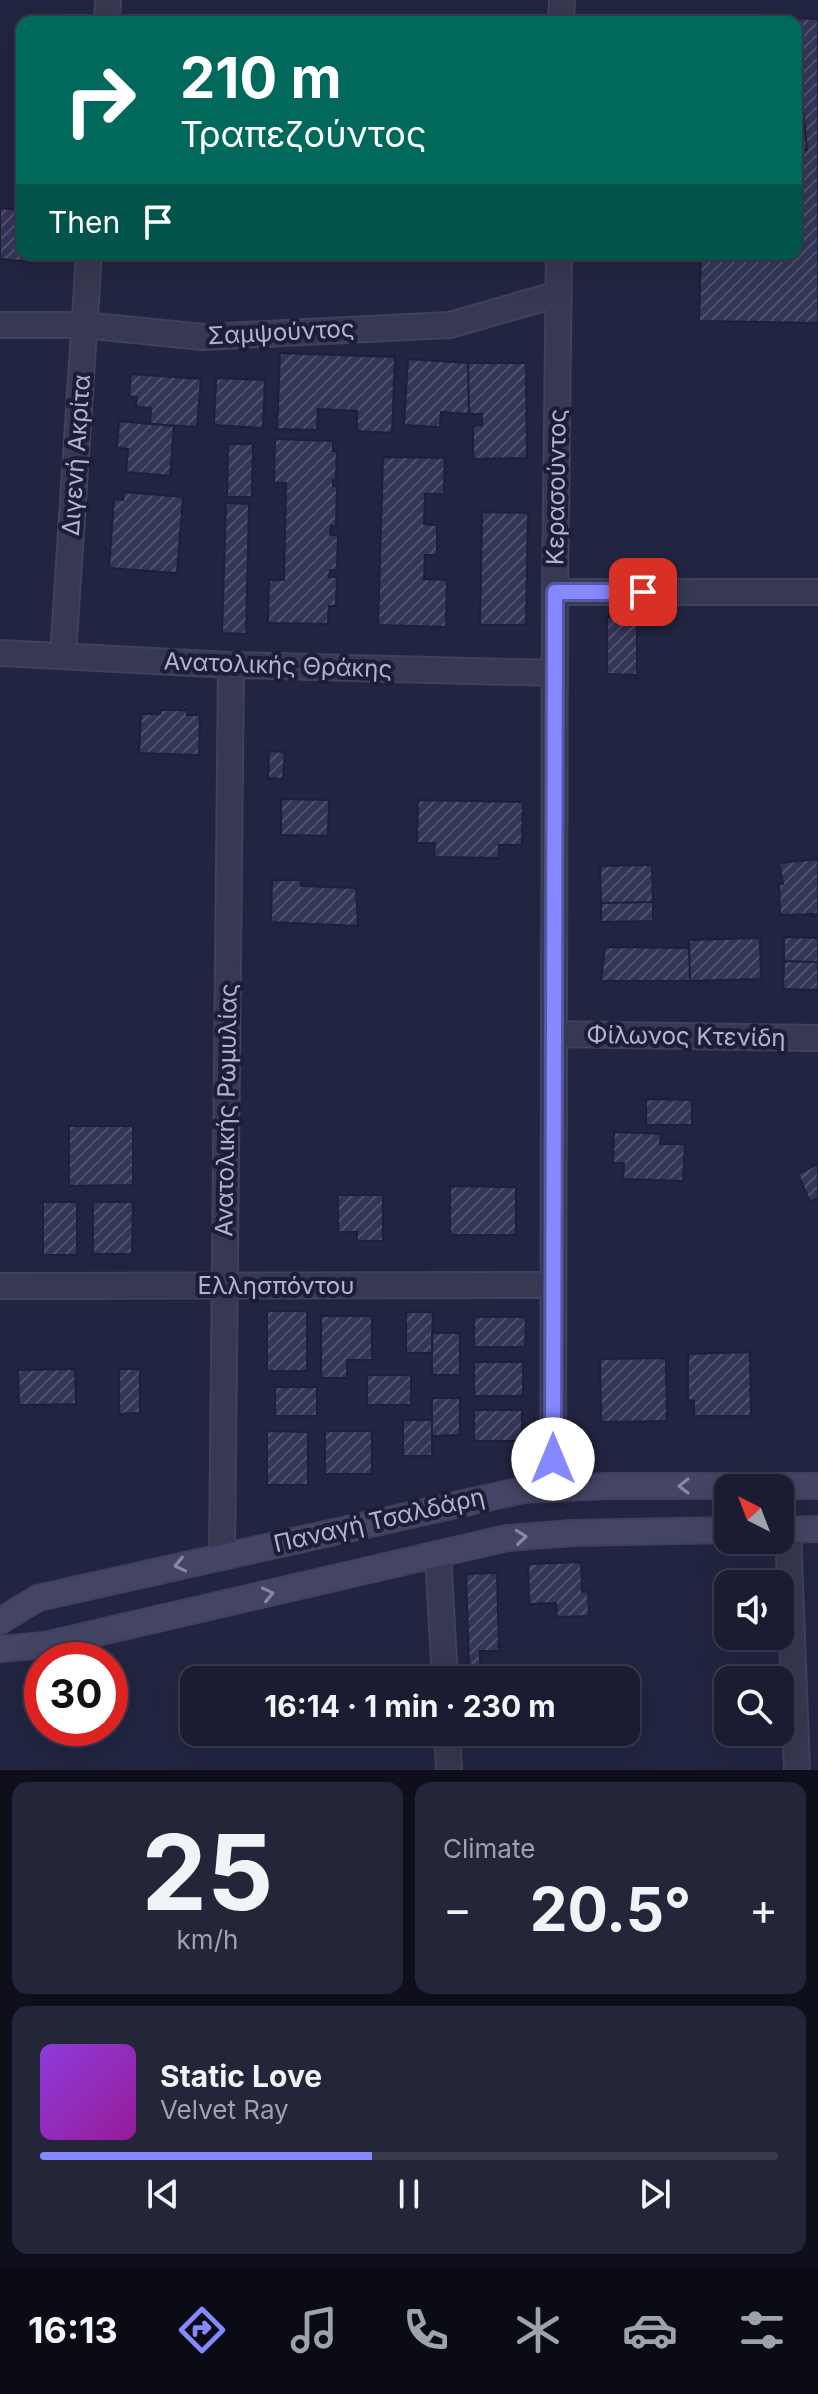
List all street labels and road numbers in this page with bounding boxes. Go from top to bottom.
street label: Σαμψούντος [207,314,355,350]
street label: Διγενή Ακρίτα [56,373,96,537]
street label: Κερασούντος [540,409,572,565]
street label: Ανατολικής Θράκης [163,647,393,683]
street label: Ανατολικής Ρωμυλίας [209,983,243,1237]
street label: Φίλωνος Κτενίδη [586,1020,786,1052]
street label: Ελλησπόντου [198,1271,354,1300]
street label: Παναγή Τσαλδάρη [271,1482,487,1558]

